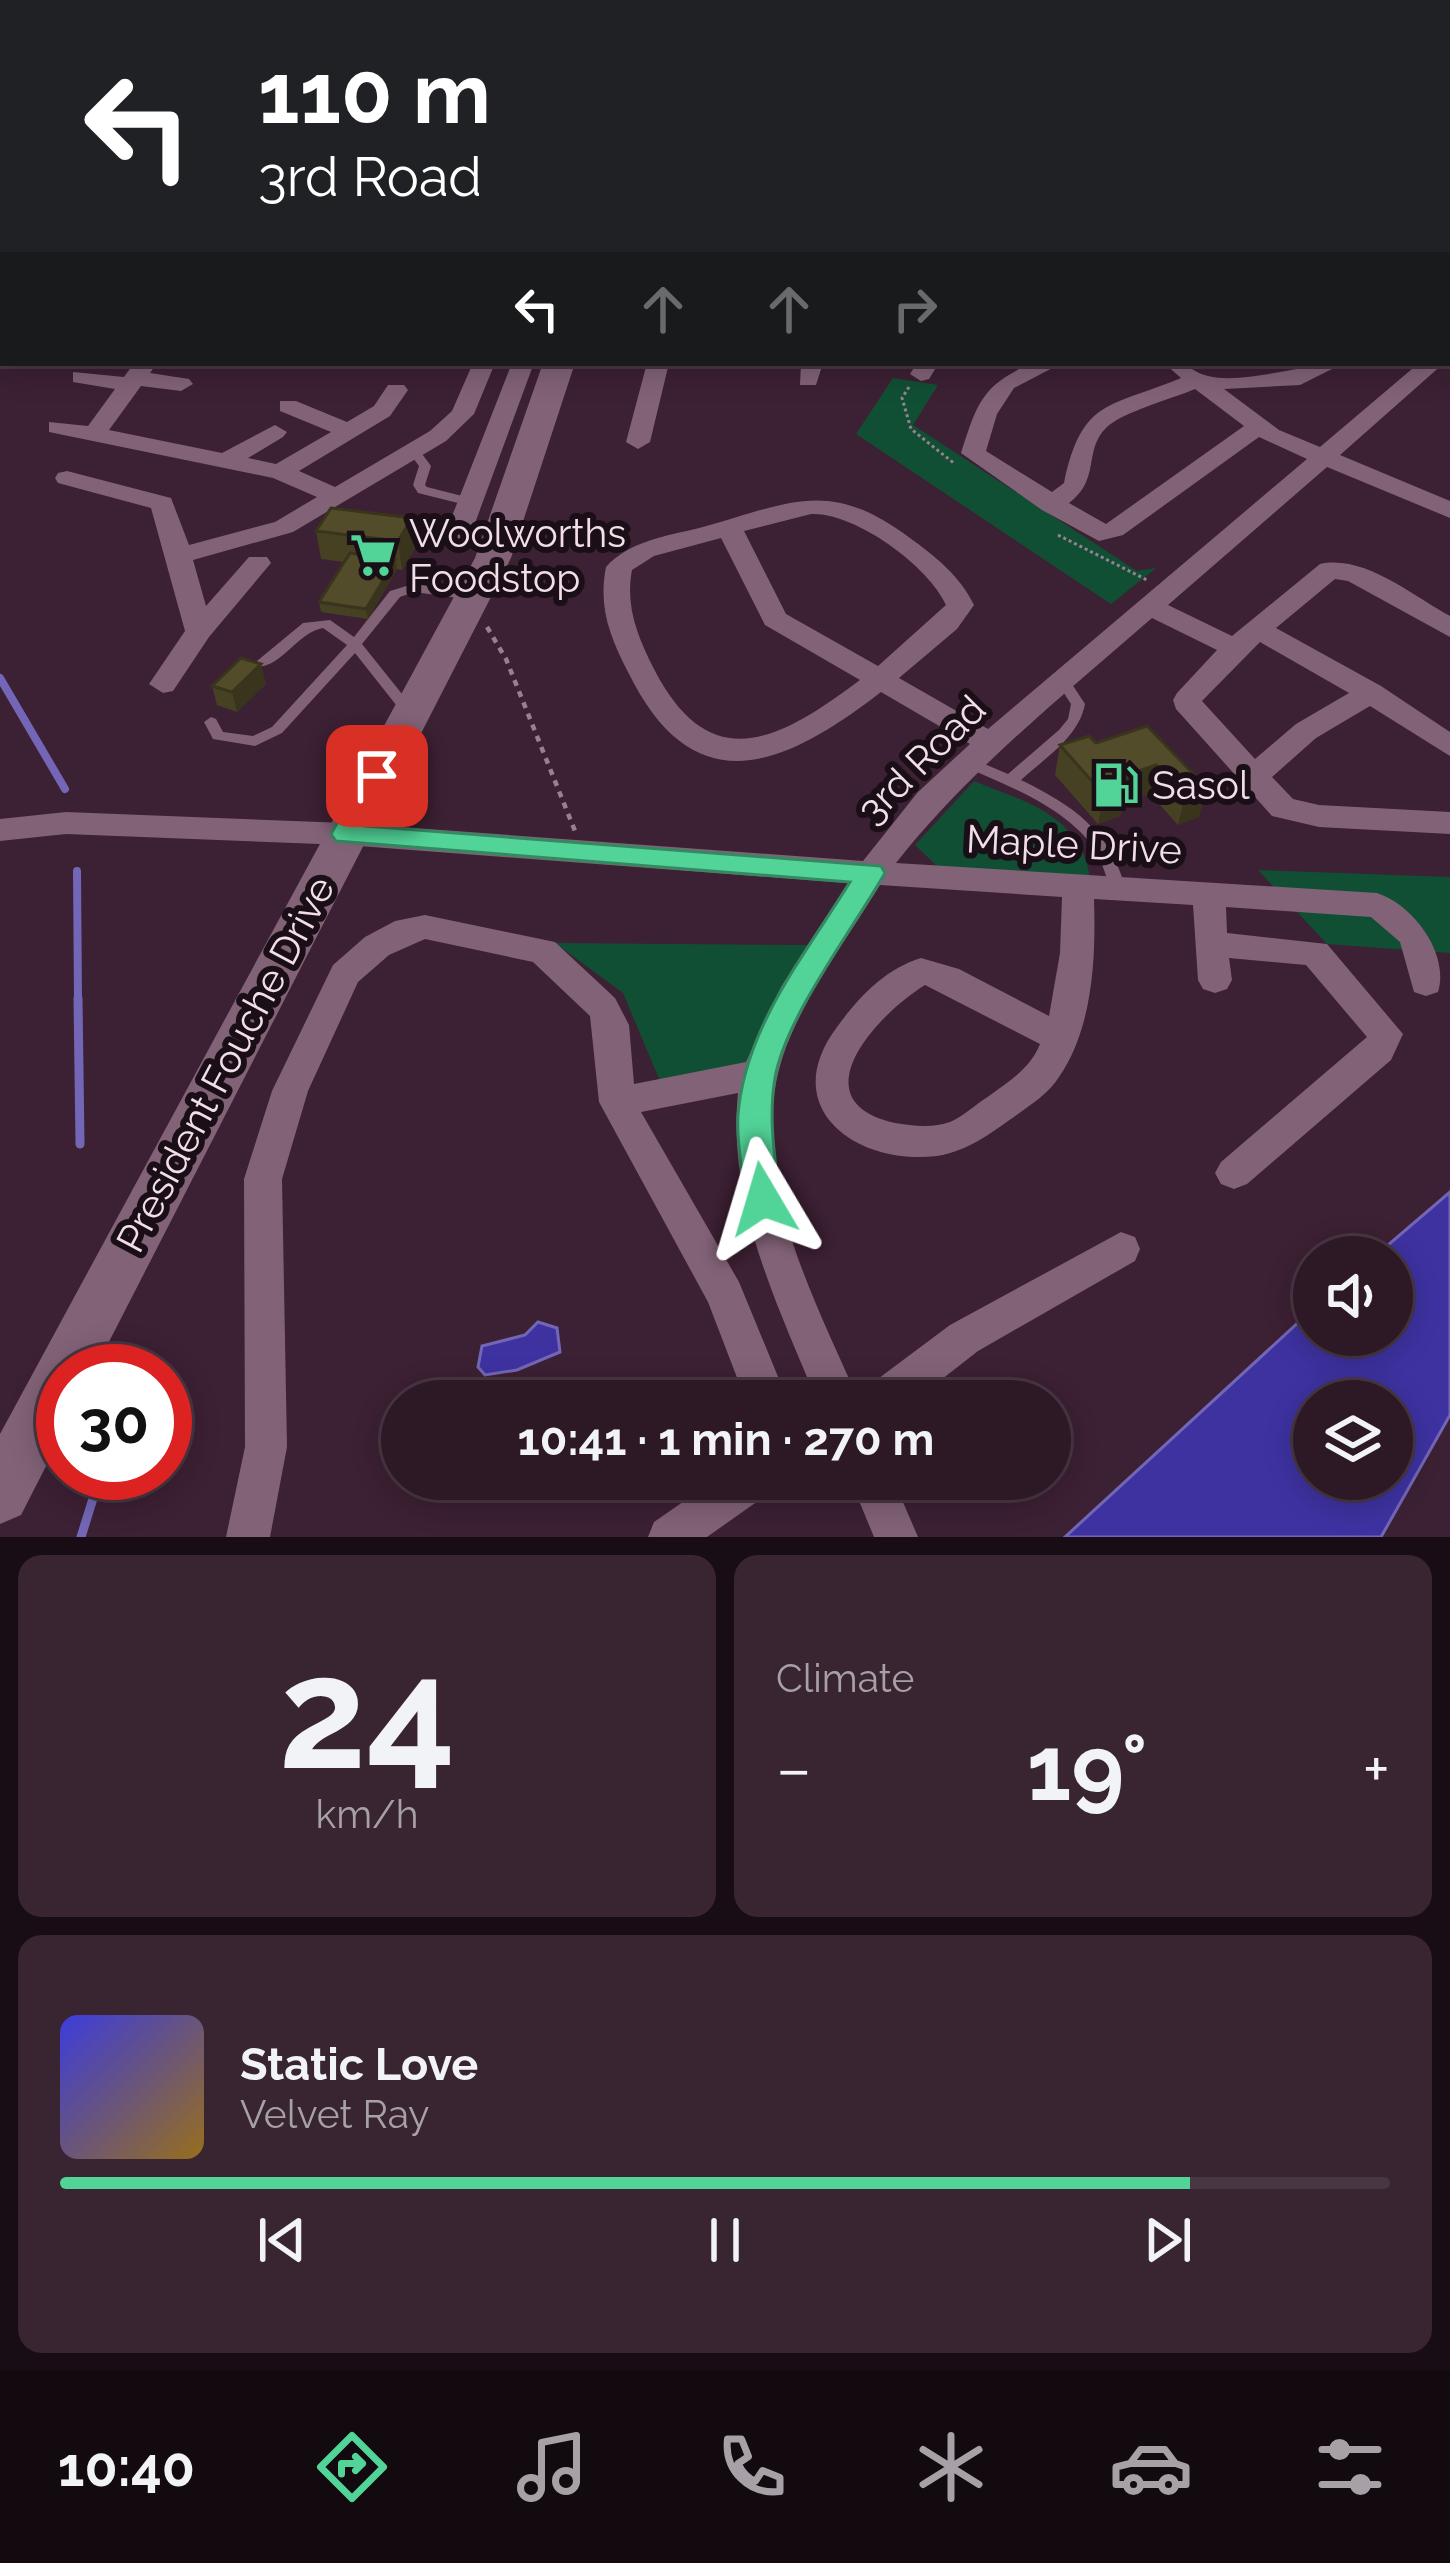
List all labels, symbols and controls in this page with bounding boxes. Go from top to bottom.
text: 110 m [258,44,491,143]
icon: left [60,48,216,204]
text: 3rd Road [258,145,482,209]
icon: left [504,276,570,342]
icon: ahead [630,276,696,342]
icon: ahead [756,276,822,342]
icon: right [882,276,948,342]
place label: Woolworths Foodstop [409,510,626,601]
supermarket icon: Woolworths Foodstop [348,530,398,580]
street label: 3rd Road [848,686,994,832]
pin [326,725,428,827]
icon: arrive [344,743,410,809]
fuel station icon: Sasol [1091,760,1141,810]
place label: Sasol [1152,762,1250,808]
street label: Maple Drive [965,815,1183,873]
street label: President Fouche Drive [106,869,344,1259]
position arrow [700,1136,826,1262]
map controls [1293,1236,1413,1500]
button: sound [1293,1236,1413,1356]
speed limit sign: 30 [36,1344,192,1500]
button: layers [1293,1380,1413,1500]
text: 10:41 · 1 min · 270 m [518,1413,934,1466]
text: 24 [278,1621,456,1805]
text: Climate [776,1655,914,1701]
text: 19° [1027,1715,1147,1821]
text: − [776,1730,812,1807]
text: + [1363,1730,1390,1807]
text: km/h [316,1791,418,1837]
text: Static Love [240,2038,478,2091]
text: Velvet Ray [240,2091,429,2137]
icon: previous [249,2207,315,2273]
icon: pause [692,2207,758,2273]
icon: next [1135,2207,1201,2273]
icon: directions [310,2425,394,2509]
icon: music [510,2425,594,2509]
icon: phone [710,2425,794,2509]
icon: climate [909,2425,993,2509]
icon: car [1109,2425,1193,2509]
icon: filters [1308,2425,1392,2509]
text: 10:40 [58,2435,195,2499]

